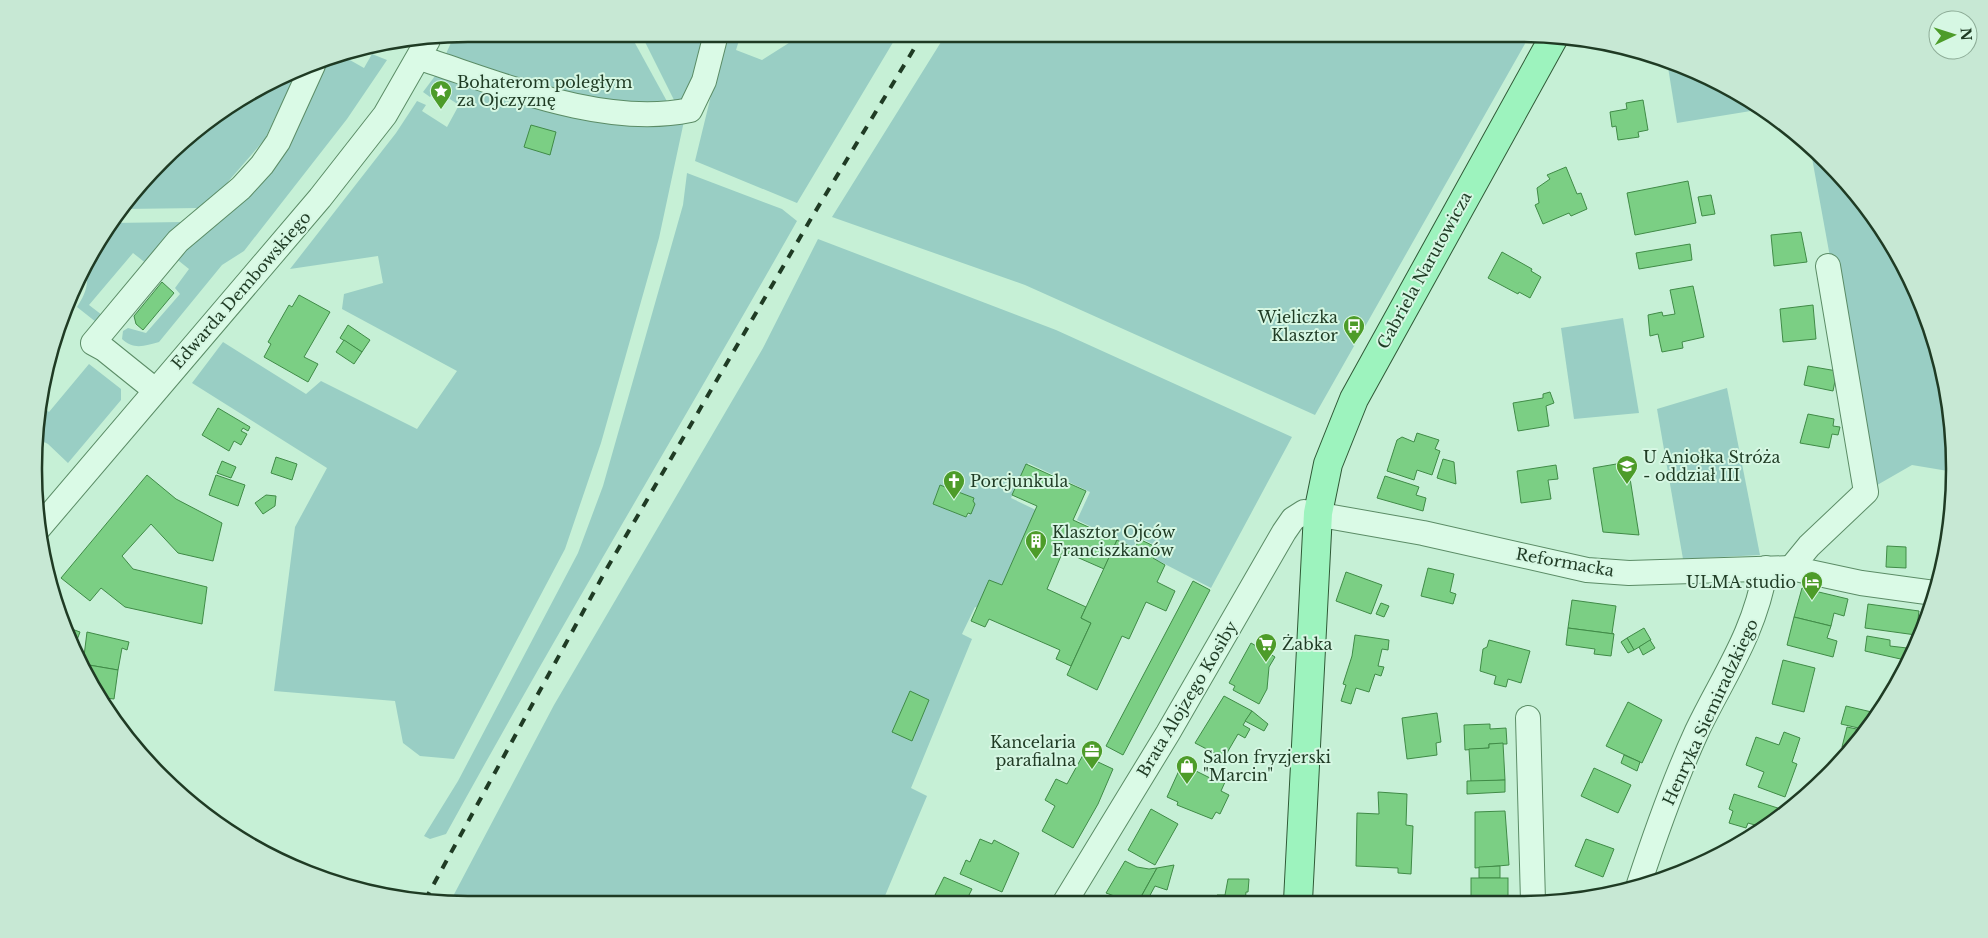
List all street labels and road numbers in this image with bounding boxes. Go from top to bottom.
street label: Gabriela Narutowicza [1372,188,1476,352]
street label: Edwarda Dembowskiego [167,207,315,373]
street label: Reformacka [1514,544,1616,581]
street label: Henryka Siemiradzkiego [1658,615,1762,809]
street label: Brata Alojzego Kosiby [1132,617,1242,781]

